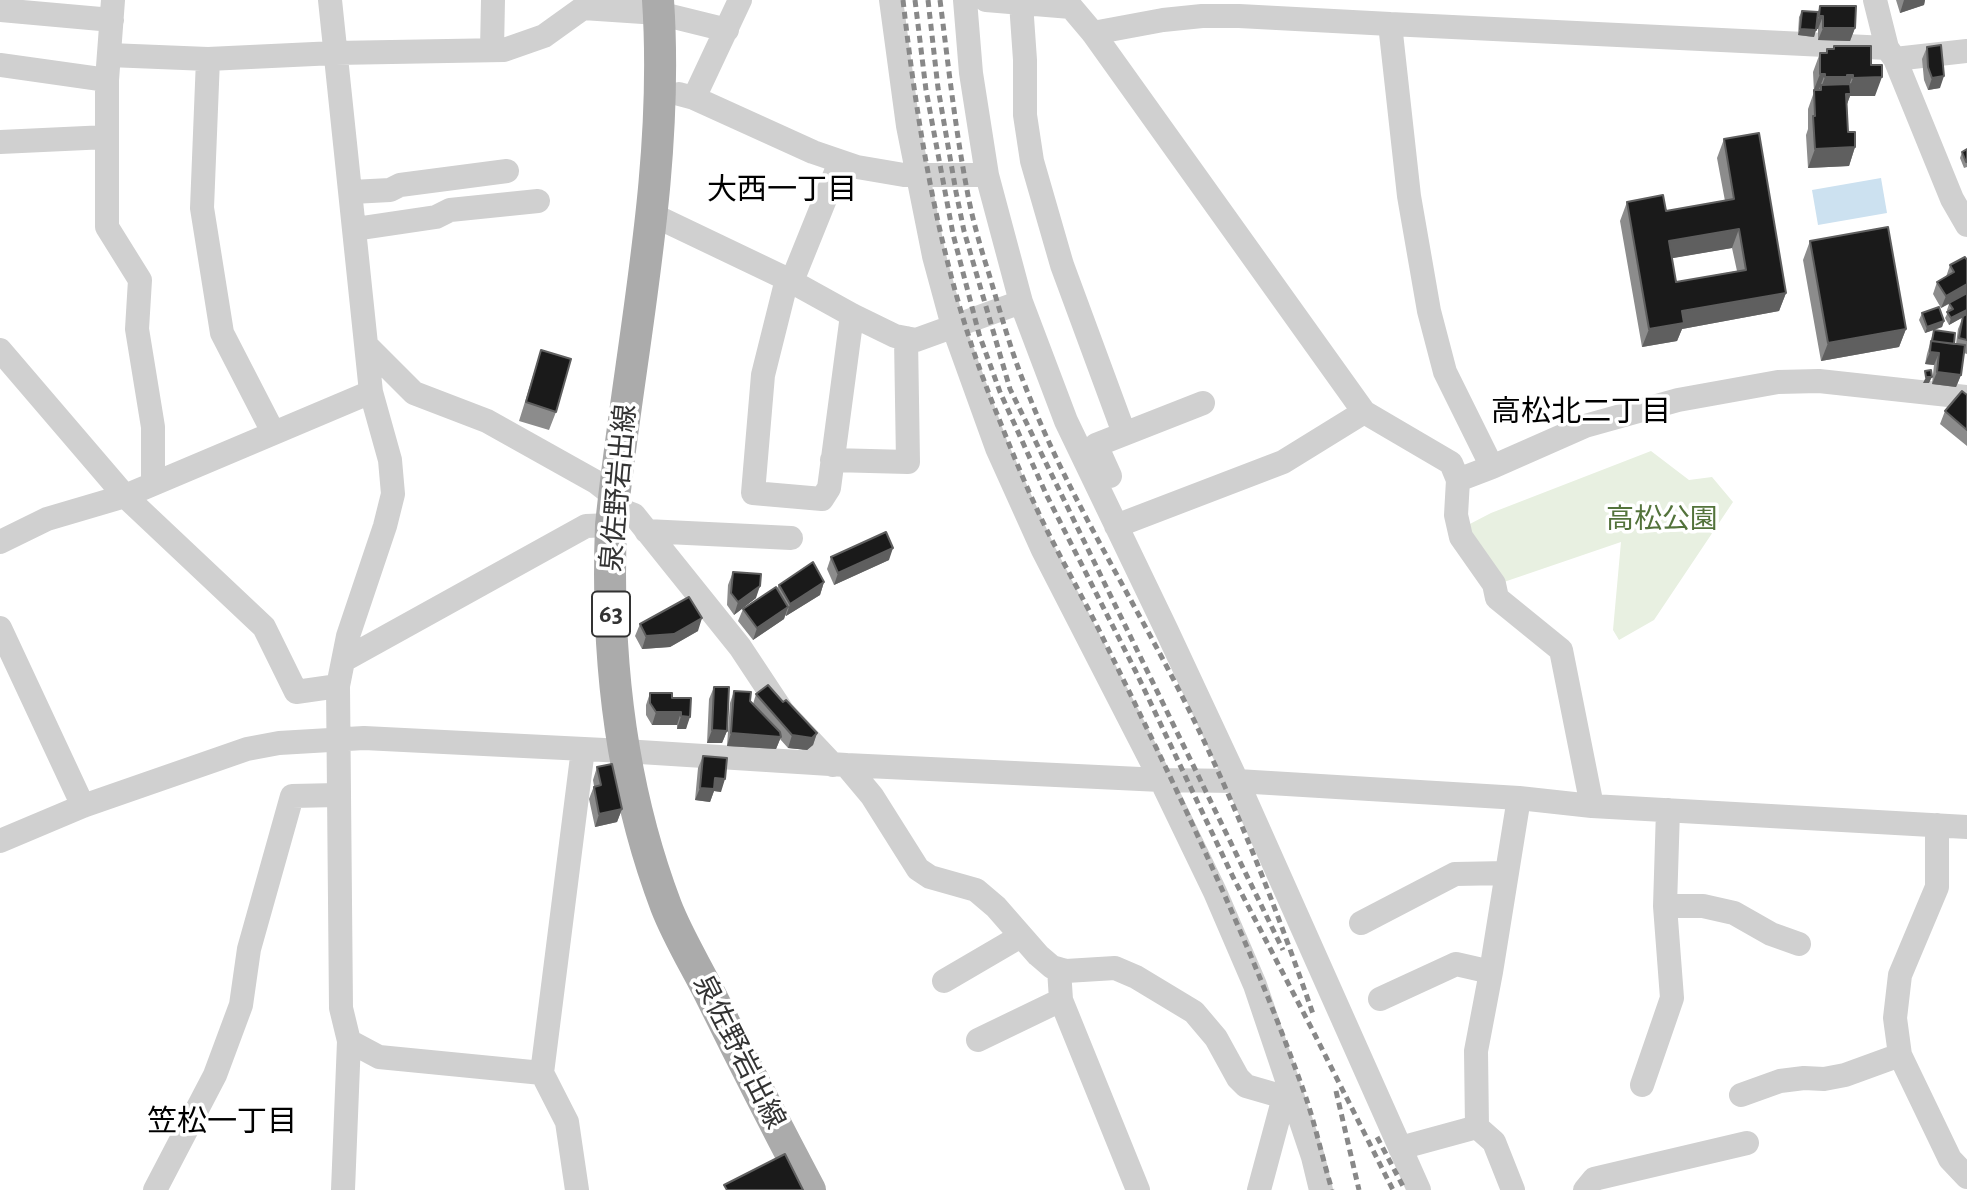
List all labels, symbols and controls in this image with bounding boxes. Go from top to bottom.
district label: 大西一丁目 [707,172,857,208]
district label: 高松北二丁目 [1491,394,1671,430]
street label: 泉佐野岩出線 [595,403,643,573]
park label: 高松公園 [1606,503,1718,537]
road number: 63 [592,592,630,636]
street label: 泉佐野岩出線 [686,970,792,1134]
district label: 笠松一丁目 [147,1104,297,1140]

